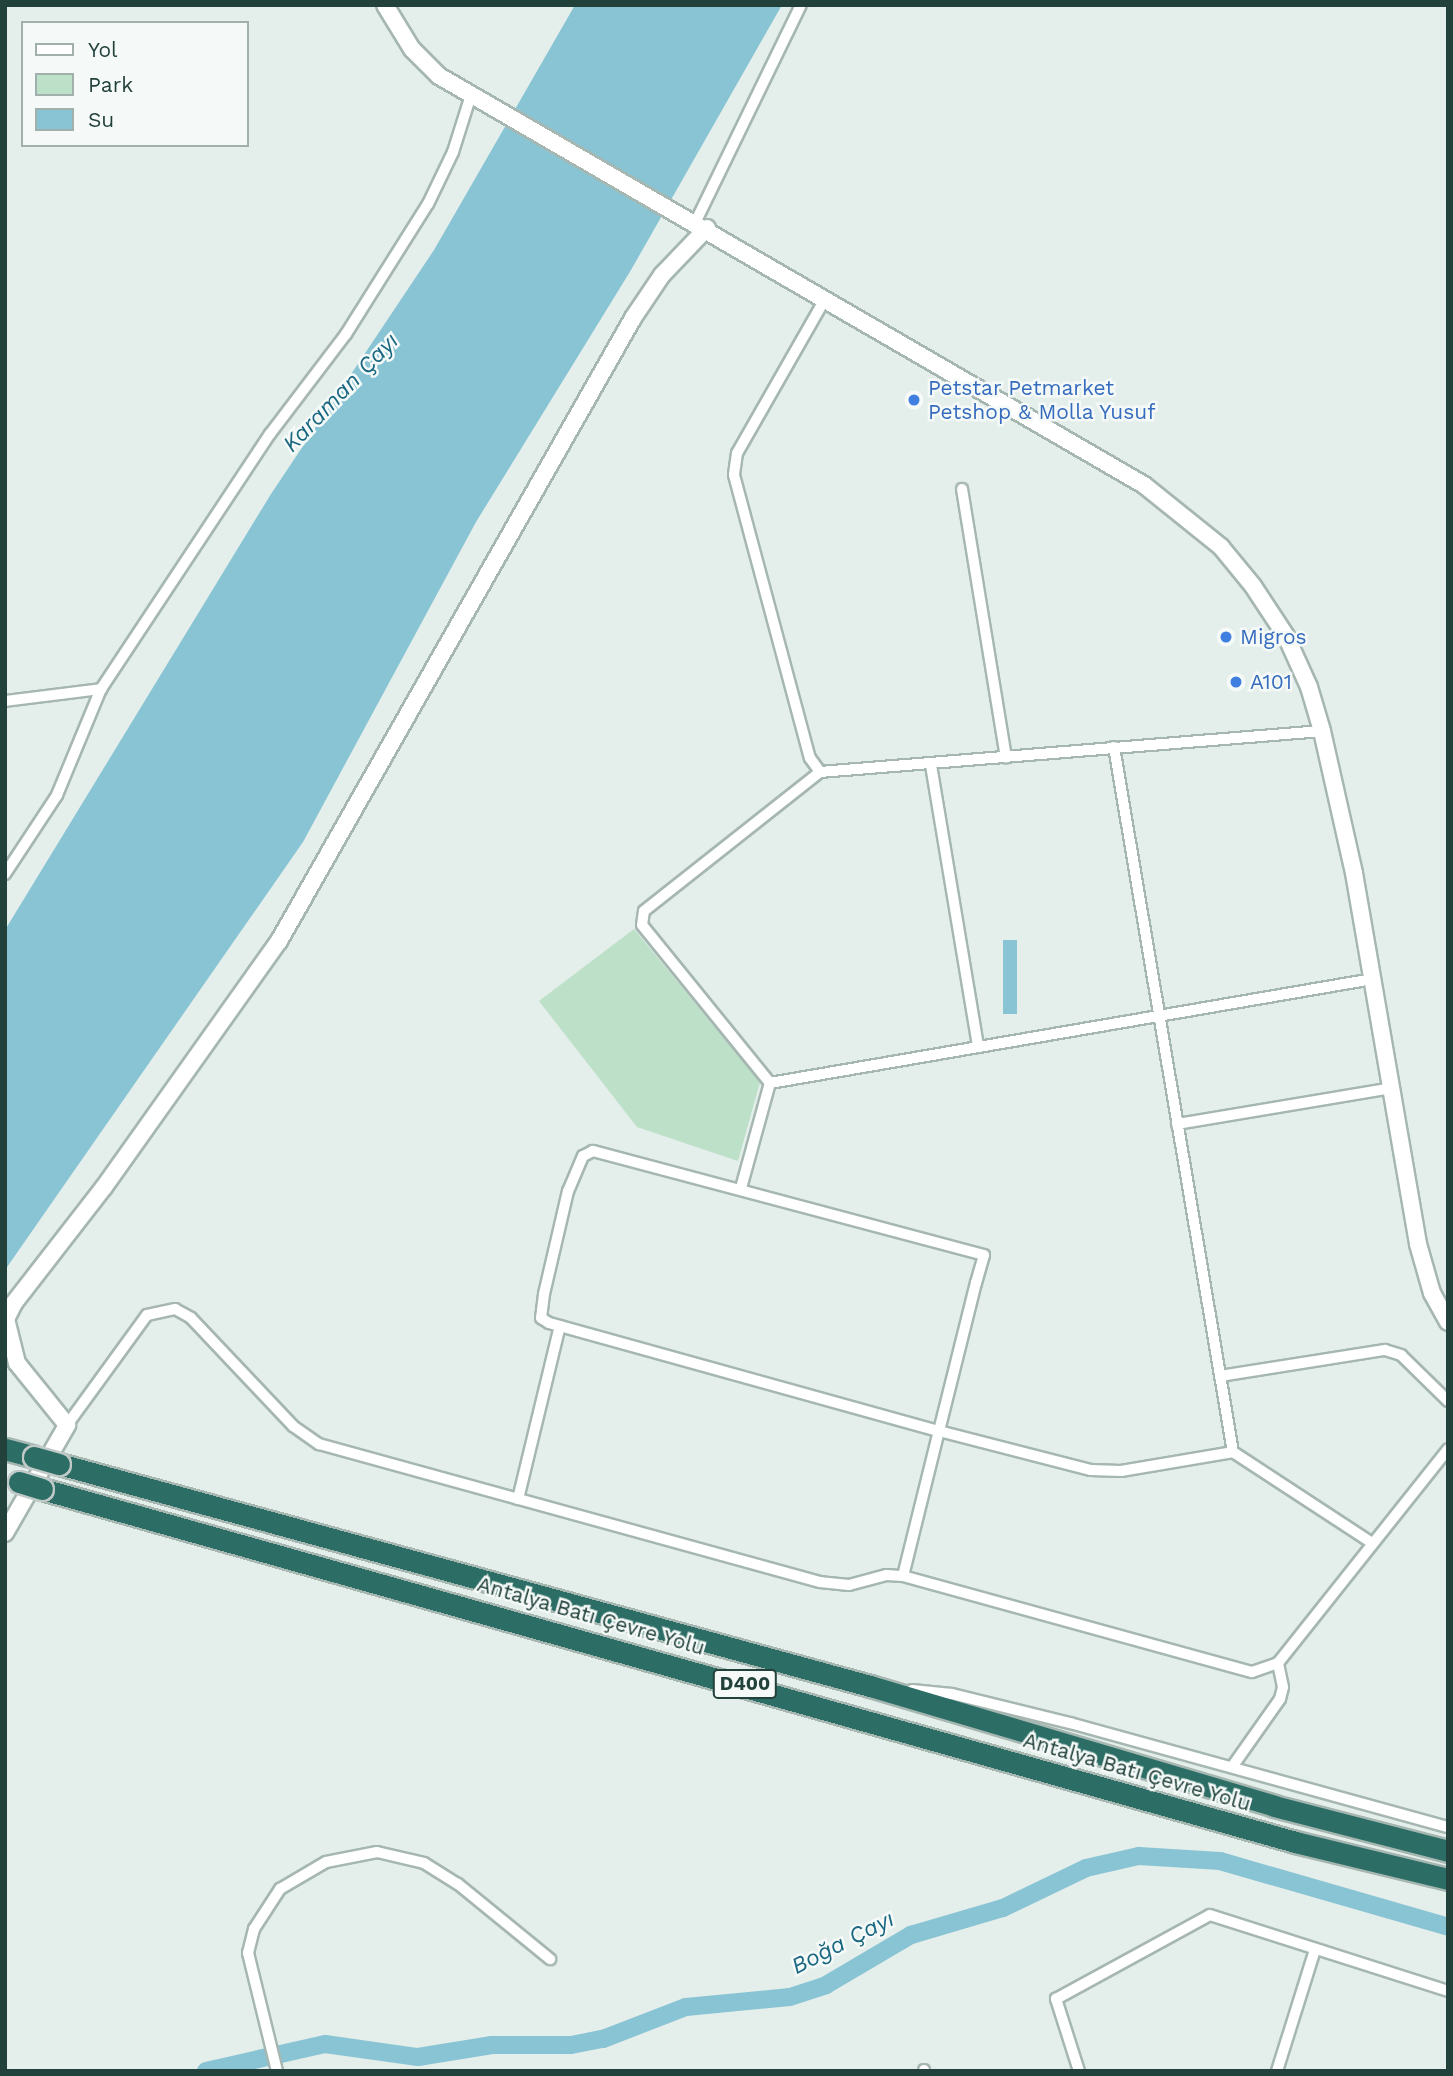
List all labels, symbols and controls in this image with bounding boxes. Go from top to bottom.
legend [21,21,248,147]
text: Yol [88,37,118,62]
text: Park [88,72,133,97]
text: Su [88,107,114,132]
water label: Karaman Çayı [277,328,405,458]
place label: Petstar Petmarket Petshop & Molla Yusuf [928,375,1157,425]
marker: Petstar Petmarket Petshop & Molla Yusuf [906,392,922,408]
place label: Migros [1240,624,1307,650]
marker: Migros [1218,629,1234,645]
place label: A101 [1250,669,1292,695]
marker: A101 [1228,674,1244,690]
street label: Antalya Batı Çevre Yolu [474,1571,708,1661]
road number: D400 [712,1668,778,1700]
street label: Antalya Batı Çevre Yolu [1020,1727,1254,1817]
water label: Boğa Çayı [787,1905,899,1981]

